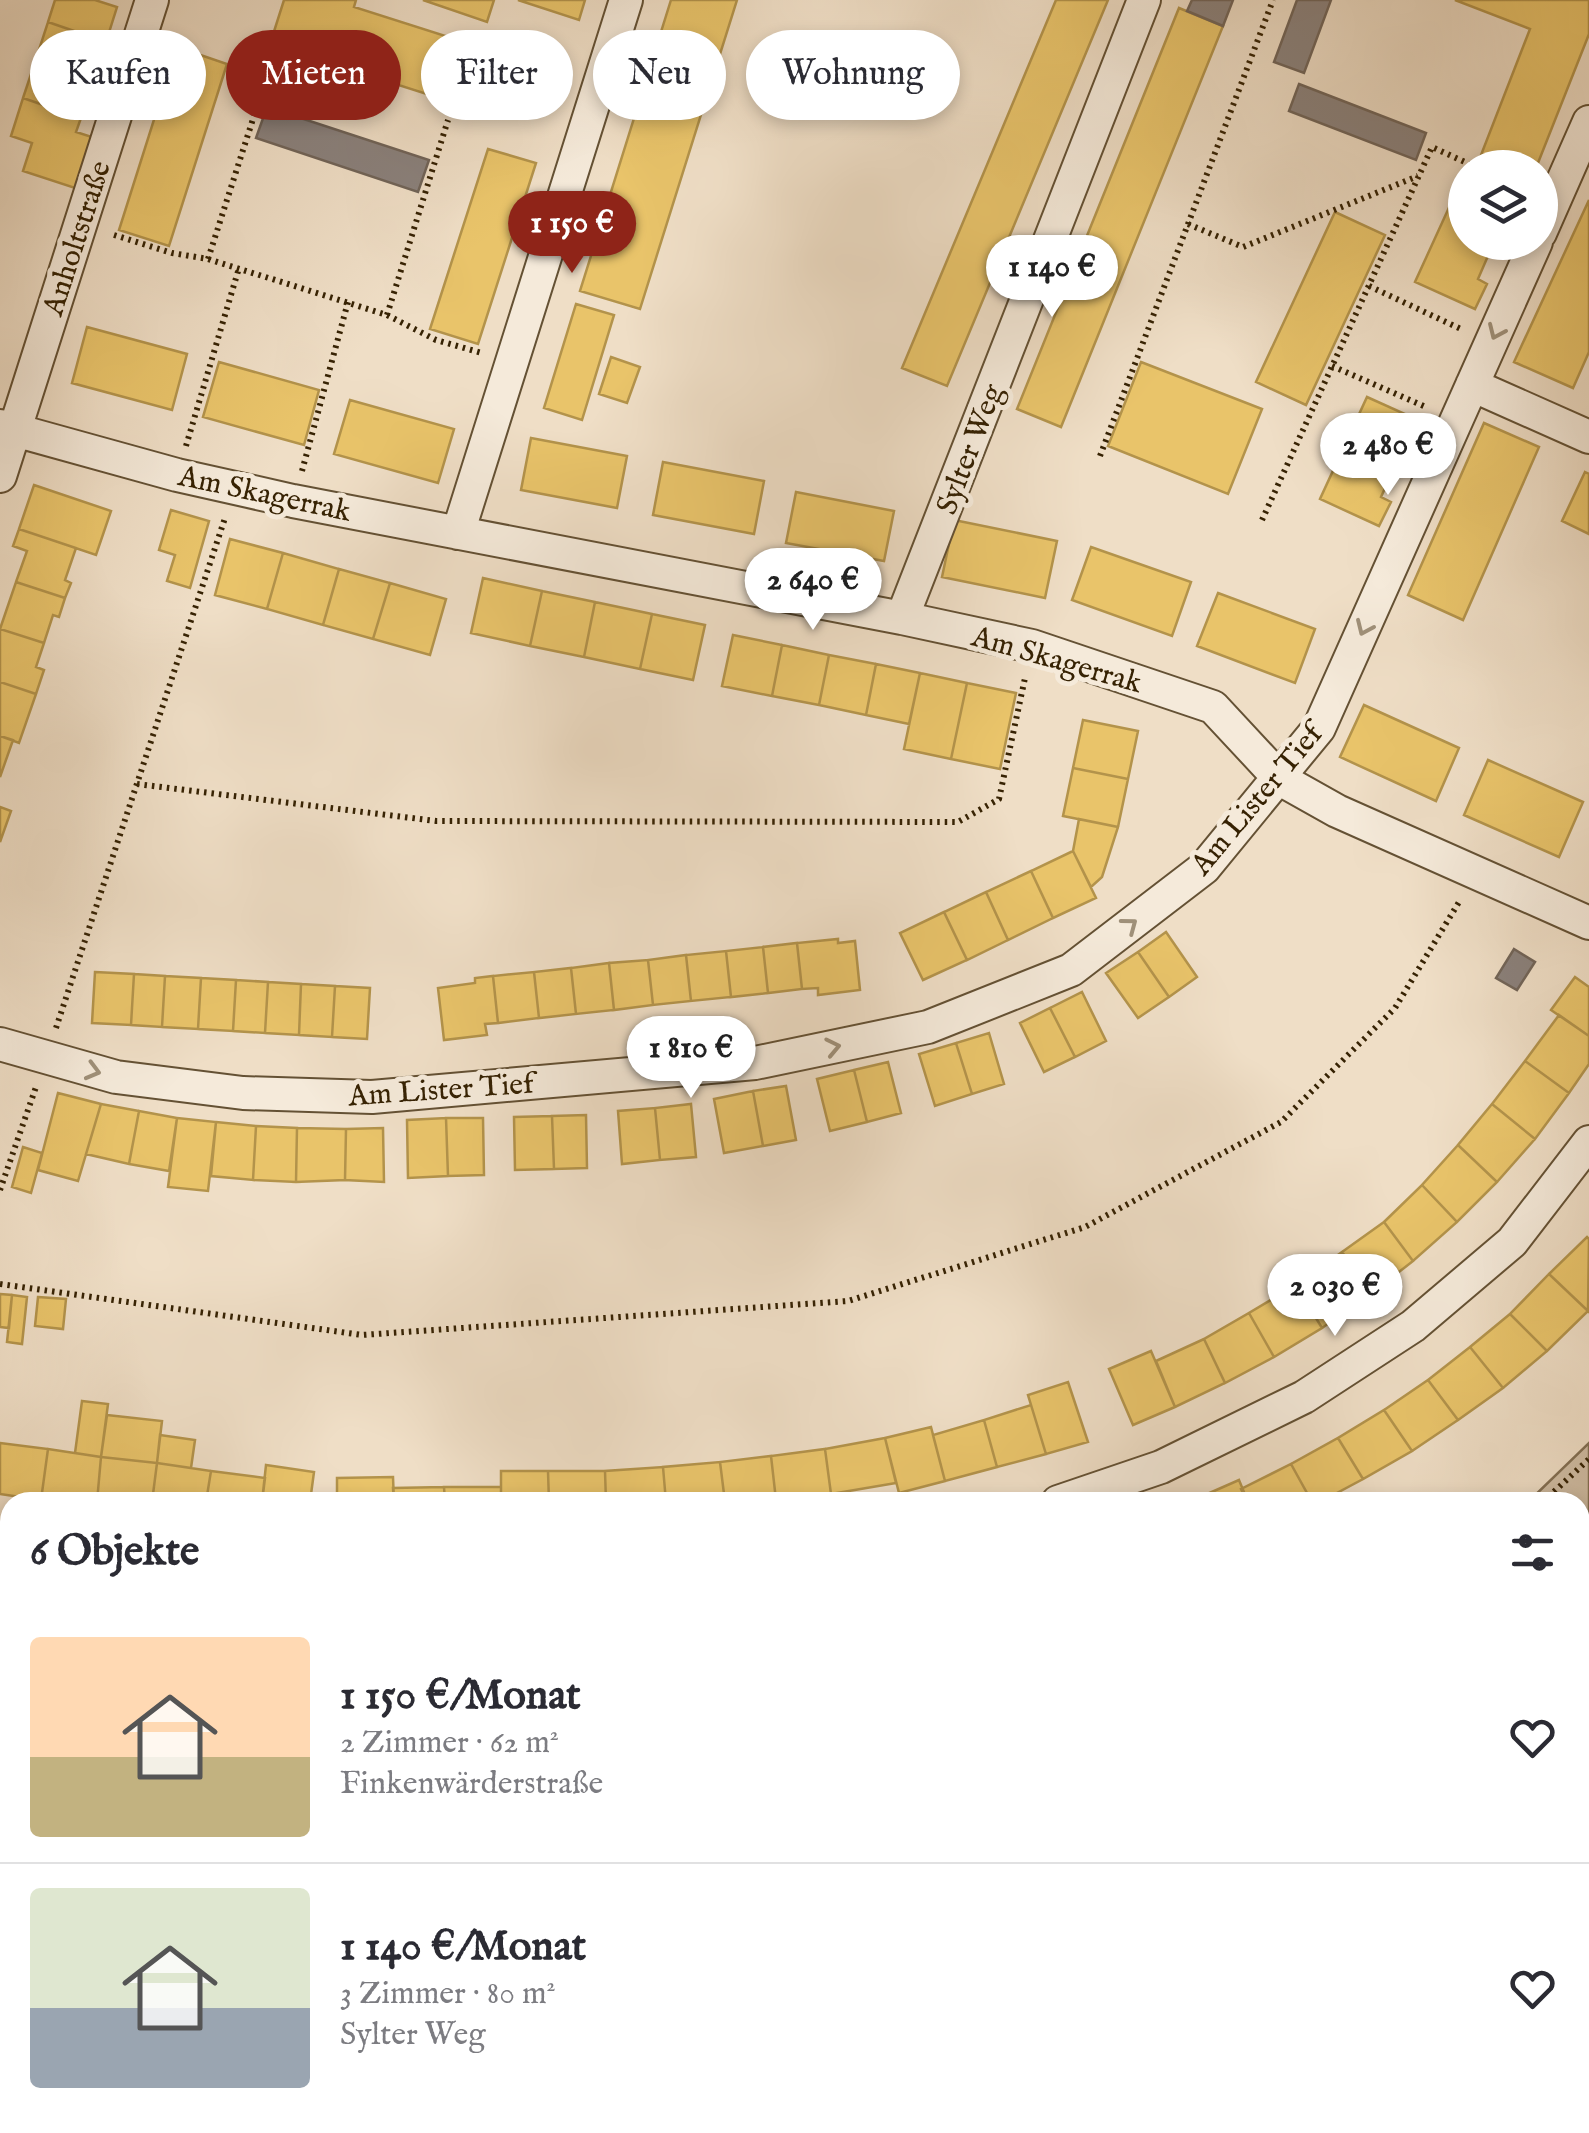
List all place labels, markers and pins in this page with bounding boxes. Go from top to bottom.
pin: 1 150 € [480,191,664,276]
pin: 1 140 € [960,235,1144,320]
pin: 2 480 € [1296,413,1480,498]
pin: 2 640 € [721,548,905,633]
pin: 1 810 € [599,1016,783,1101]
pin: 2 030 € [1243,1254,1427,1339]

